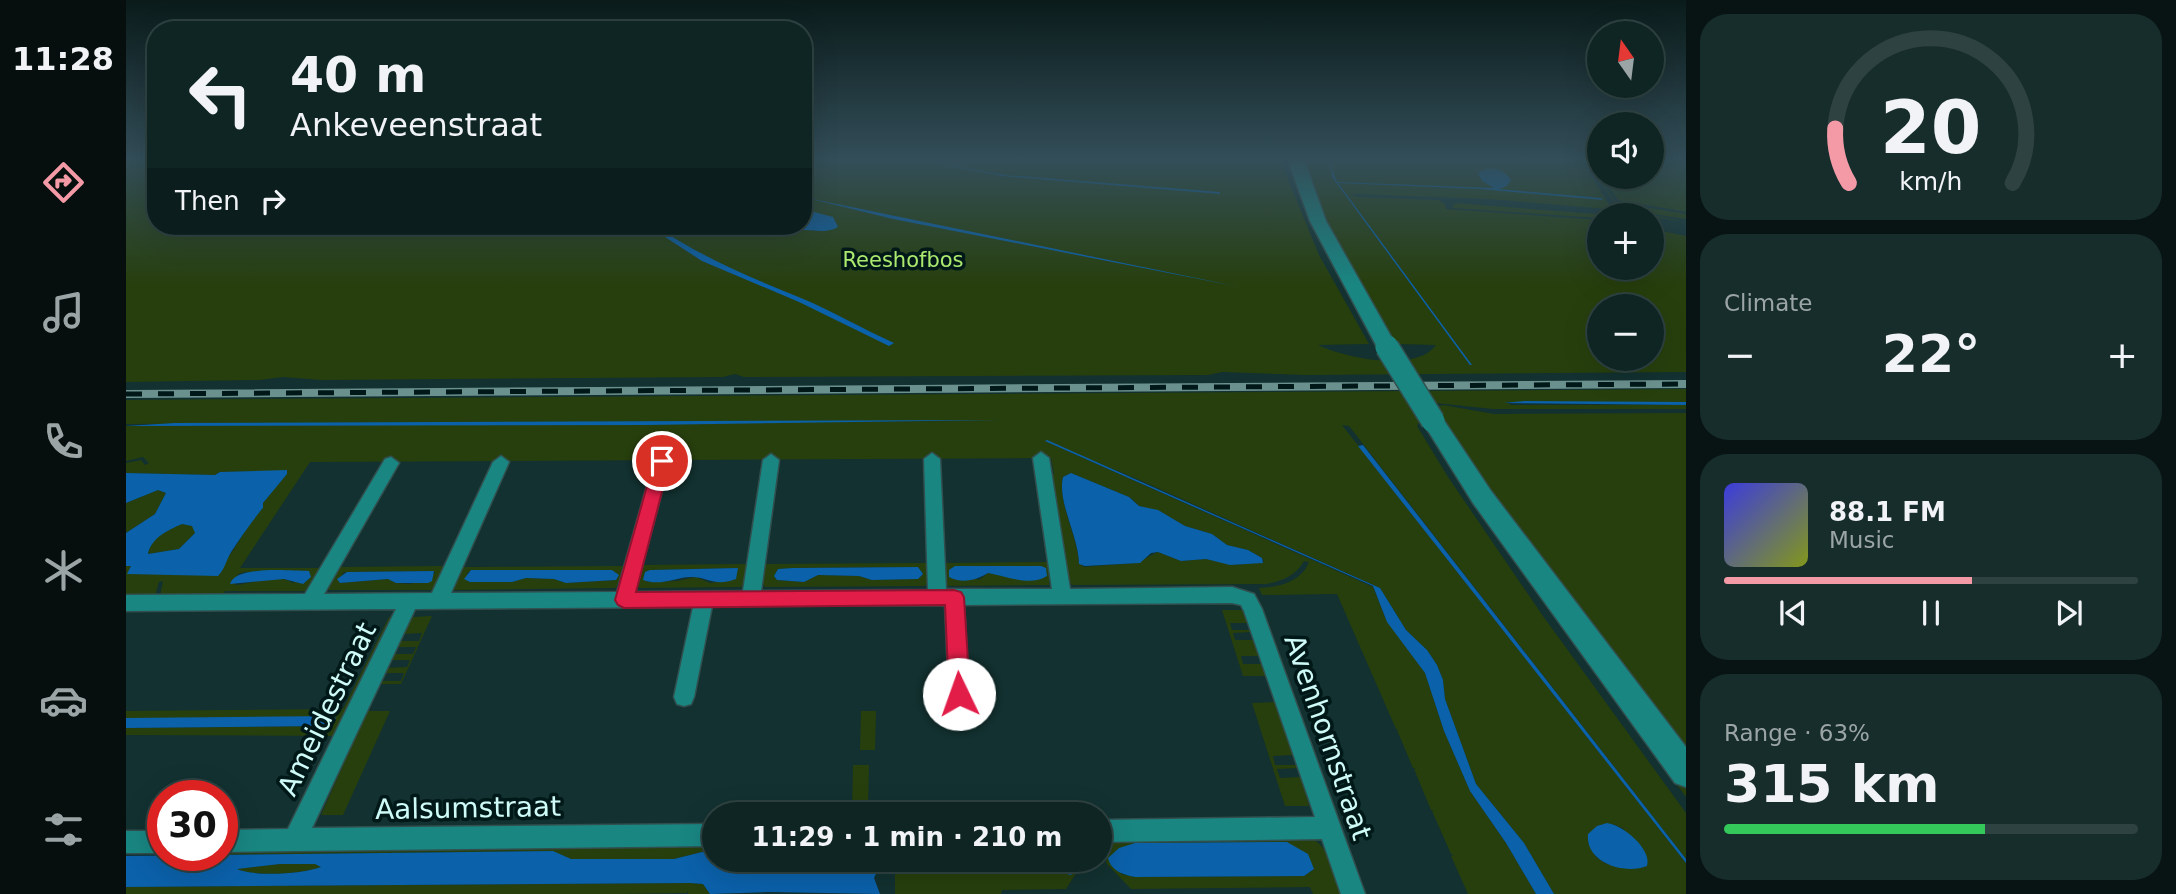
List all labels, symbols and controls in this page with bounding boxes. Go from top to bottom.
north arrow [1587,21,1664,98]
map controls [1587,21,1664,371]
text: 11:28 [12,40,114,78]
text: 40 m [290,47,426,104]
icon: left [175,49,266,140]
text: 20 [1880,85,1982,170]
text: Ankeveenstraat [290,106,542,144]
button: sound [1587,112,1664,189]
icon: directions [39,158,88,207]
text: km/h [1899,167,1963,196]
icon: right [254,182,292,220]
text: Then [175,186,240,216]
button: + [1587,203,1664,280]
park label: Reeshofbos [842,248,964,272]
icon: music [39,288,88,337]
text: Climate [1724,290,1813,316]
button: − [1587,294,1664,371]
text: 22° [1882,324,1980,384]
text: − [1724,333,1756,377]
text: + [2106,333,2138,377]
icon: phone [39,417,88,466]
pin [632,431,692,491]
icon: arrive [643,442,681,480]
text: 88.1 FM [1829,497,1946,527]
text: Music [1829,527,1894,553]
icon: climate [39,546,88,595]
icon: previous [1774,594,1812,632]
icon: pause [1912,594,1950,632]
icon: next [2050,594,2088,632]
street label: Ameidestraat [271,617,383,801]
street label: Avenhornstraat [1277,630,1379,844]
position arrow [922,657,996,731]
icon: car [39,676,88,725]
text: Range · 63% [1724,720,1870,746]
text: 315 km [1724,754,1939,814]
speed limit sign: 30 [147,780,238,871]
street label: Aalsumstraat [375,790,561,826]
icon: filters [39,805,88,854]
text: 11:29 · 1 min · 210 m [752,822,1062,852]

